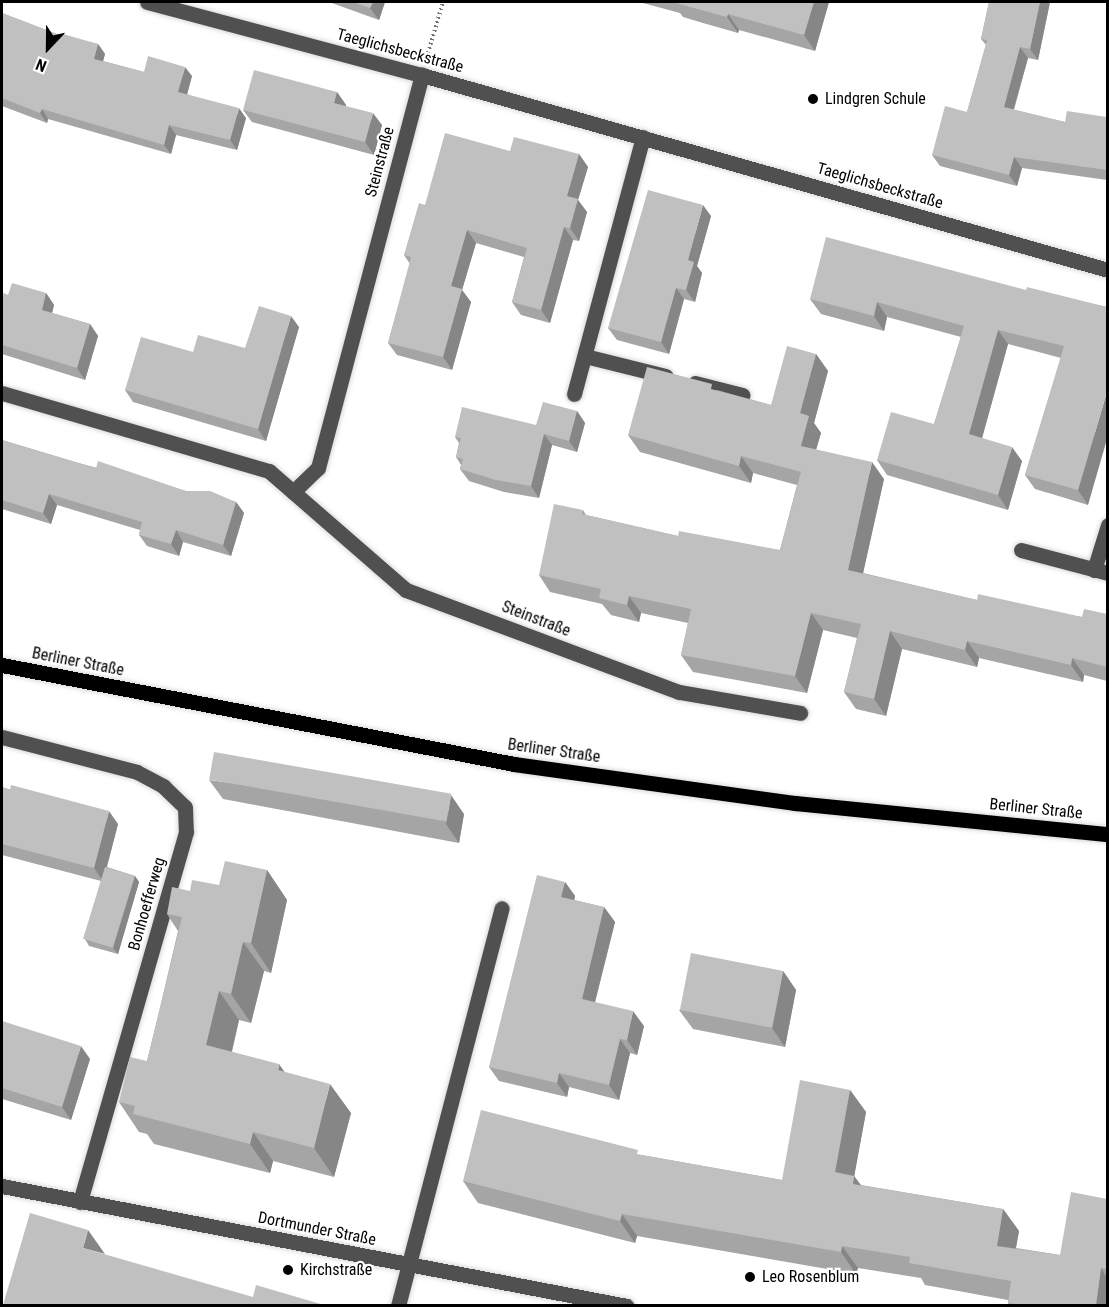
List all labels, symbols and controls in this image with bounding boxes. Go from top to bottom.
north arrow [18,18,78,78]
street label: Taeglichsbeckstraße [335,25,465,77]
text: N [33,55,49,76]
place label: Lindgren Schule [825,89,926,109]
marker: Lindgren Schule [806,92,820,106]
street label: Steinstraße [361,125,399,199]
street label: Taeglichsbeckstraße [815,159,945,213]
street label: Steinstraße [499,597,573,641]
street label: Berliner Straße [30,644,126,680]
street label: Berliner Straße [506,735,602,767]
street label: Berliner Straße [989,795,1083,823]
street label: Bonhoefferweg [125,855,169,953]
street label: Dortmunder Straße [256,1208,378,1250]
place label: Kirchstraße [300,1260,372,1280]
marker: Kirchstraße [281,1263,295,1277]
place label: Leo Rosenblum [762,1267,859,1287]
marker: Leo Rosenblum [743,1270,757,1284]

